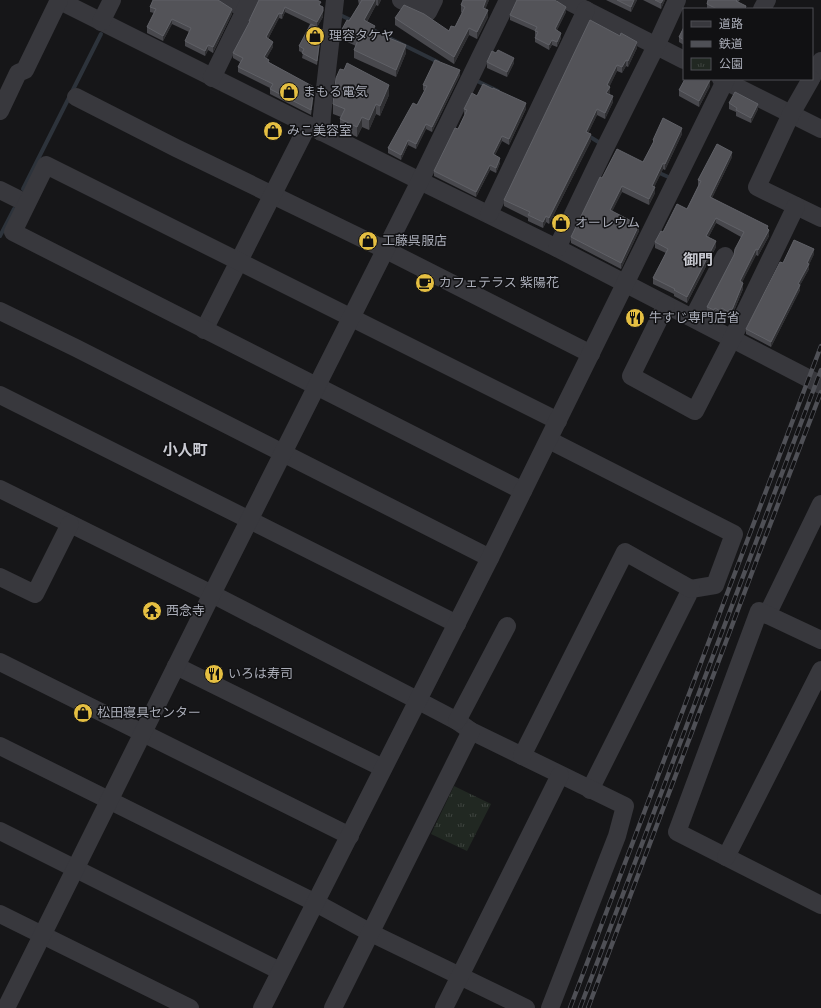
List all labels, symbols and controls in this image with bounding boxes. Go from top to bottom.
legend [683,8,813,80]
text: 道路 [719,16,743,32]
shop icon: 理容タケヤ [304,25,326,47]
place label: 理容タケヤ [329,27,394,45]
text: 鉄道 [719,36,743,52]
text: 公園 [719,56,743,72]
shop icon: まもる電気 [278,81,300,103]
place label: まもる電気 [303,83,368,101]
shop icon: みこ美容室 [262,120,284,142]
place label: みこ美容室 [287,122,352,140]
shop icon: オーレウム [550,212,572,234]
place label: オーレウム [575,214,640,232]
shop icon: 工藤呉服店 [357,230,379,252]
place label: 工藤呉服店 [382,232,447,250]
district label: 御門 [683,250,713,270]
cafe icon: カフェテラス 紫陽花 [414,272,436,294]
place label: カフェテラス 紫陽花 [439,274,559,292]
restaurant icon: 牛すじ専門店省 [624,307,646,329]
place label: 牛すじ専門店省 [649,309,740,327]
district label: 小人町 [162,440,208,460]
temple icon: 西念寺 [141,600,163,622]
place label: 西念寺 [166,602,205,620]
restaurant icon: いろは寿司 [203,663,225,685]
place label: いろは寿司 [228,665,293,683]
shop icon: 松田寝具センター [72,702,94,724]
place label: 松田寝具センター [97,704,201,722]

